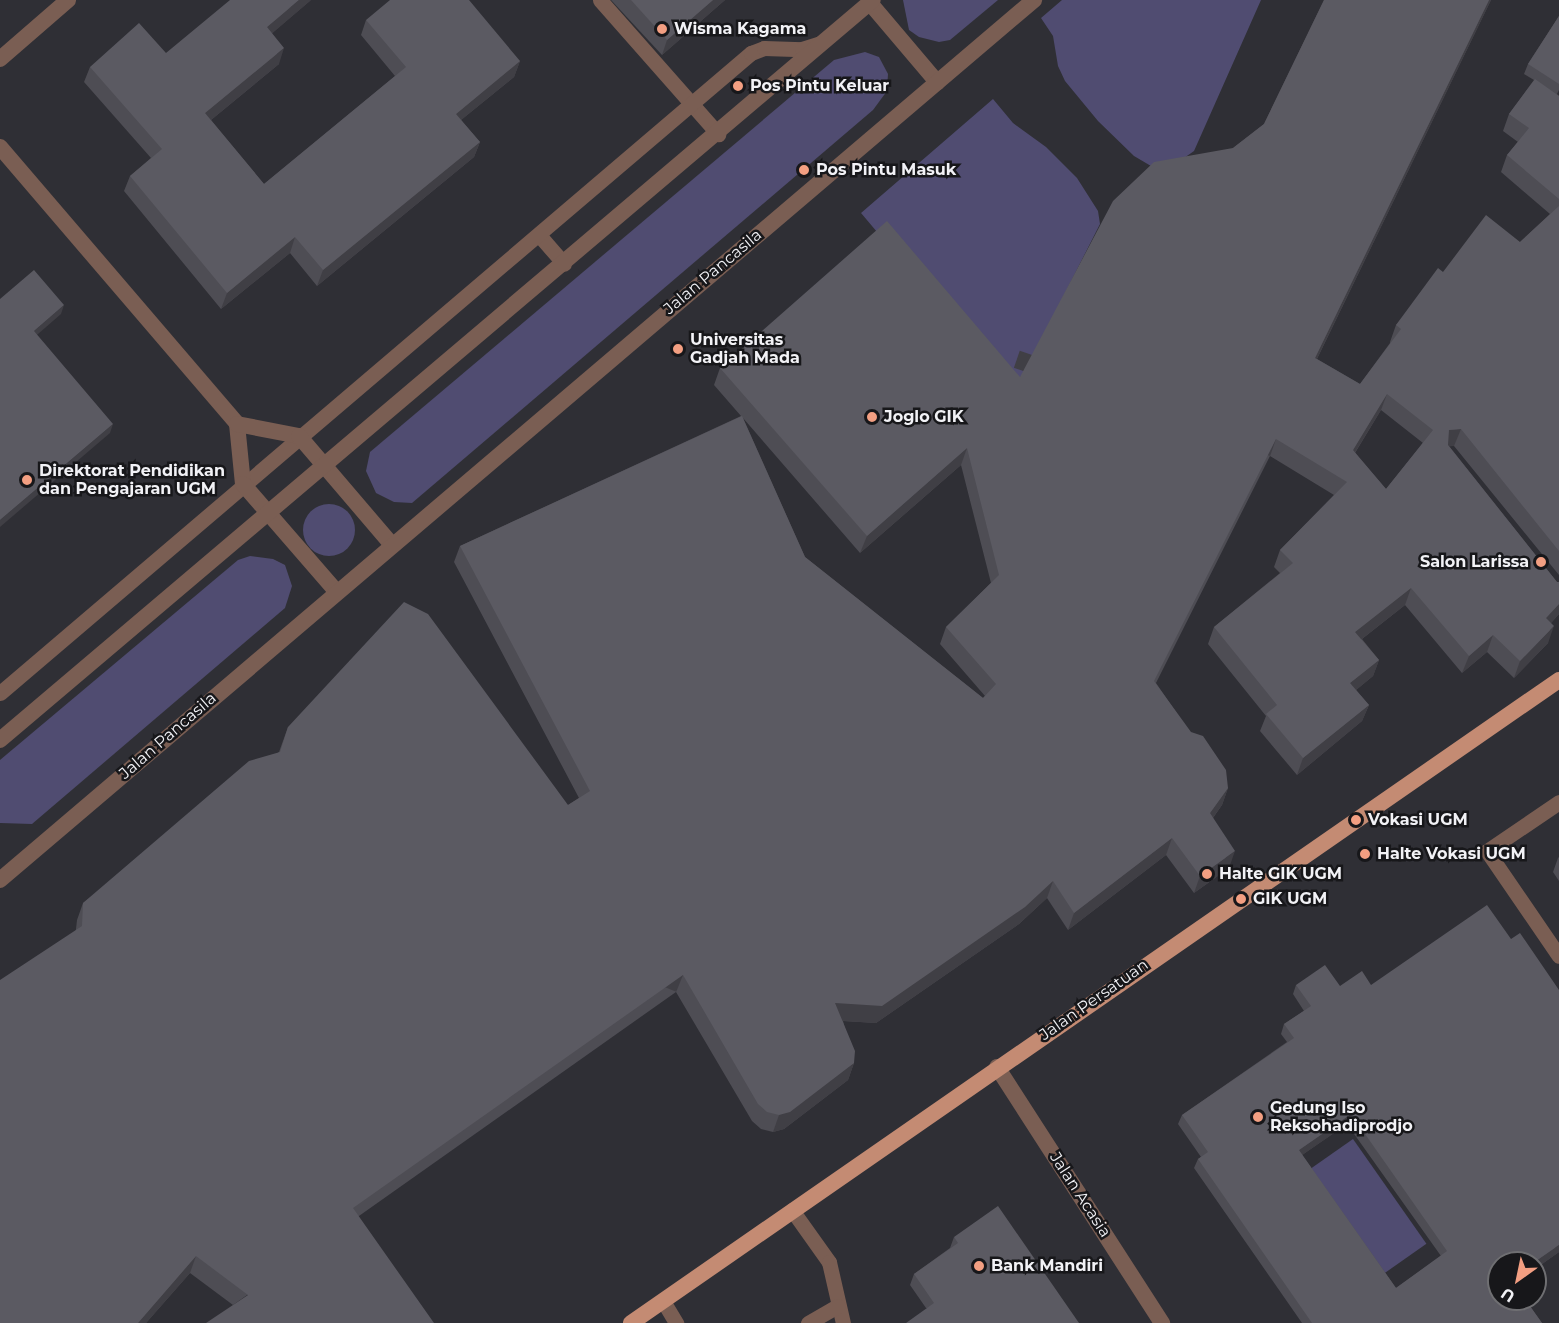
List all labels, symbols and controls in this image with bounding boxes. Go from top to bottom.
place label: Wisma Kagama [674,19,806,39]
marker: Wisma Kagama [655,22,669,36]
place label: Pos Pintu Keluar [750,76,889,96]
marker: Pos Pintu Keluar [731,79,745,93]
place label: Pos Pintu Masuk [816,160,956,180]
marker: Pos Pintu Masuk [797,163,811,177]
street label: Jalan Pancasila [660,225,766,319]
place label: Universitas Gadjah Mada [690,330,800,368]
marker: Universitas Gadjah Mada [671,342,685,356]
place label: Joglo GIK [884,407,964,427]
marker: Joglo GIK [865,410,879,424]
place label: Direktorat Pendidikan dan Pengajaran UGM [39,461,225,499]
marker: Direktorat Pendidikan dan Pengajaran UGM [20,473,34,487]
place label: Salon Larissa [1420,552,1529,572]
marker: Salon Larissa [1534,555,1548,569]
street label: Jalan Pancasila [116,689,220,783]
place label: Vokasi UGM [1368,810,1468,830]
marker: Vokasi UGM [1349,813,1363,827]
place label: Halte Vokasi UGM [1377,844,1526,864]
marker: Halte Vokasi UGM [1358,847,1372,861]
place label: Halte GIK UGM [1219,864,1342,884]
marker: Halte GIK UGM [1200,867,1214,881]
place label: GIK UGM [1253,889,1327,909]
marker: GIK UGM [1234,892,1248,906]
street label: Jalan Persatuan [1036,955,1152,1045]
place label: Gedung Iso Reksohadiprodjo [1270,1098,1413,1136]
marker: Gedung Iso Reksohadiprodjo [1251,1110,1265,1124]
street label: Jalan Acasia [1045,1149,1115,1241]
north arrow [1487,1251,1547,1311]
place label: Bank Mandiri [991,1256,1103,1276]
marker: Bank Mandiri [972,1259,986,1273]
text: U [1498,1283,1518,1306]

